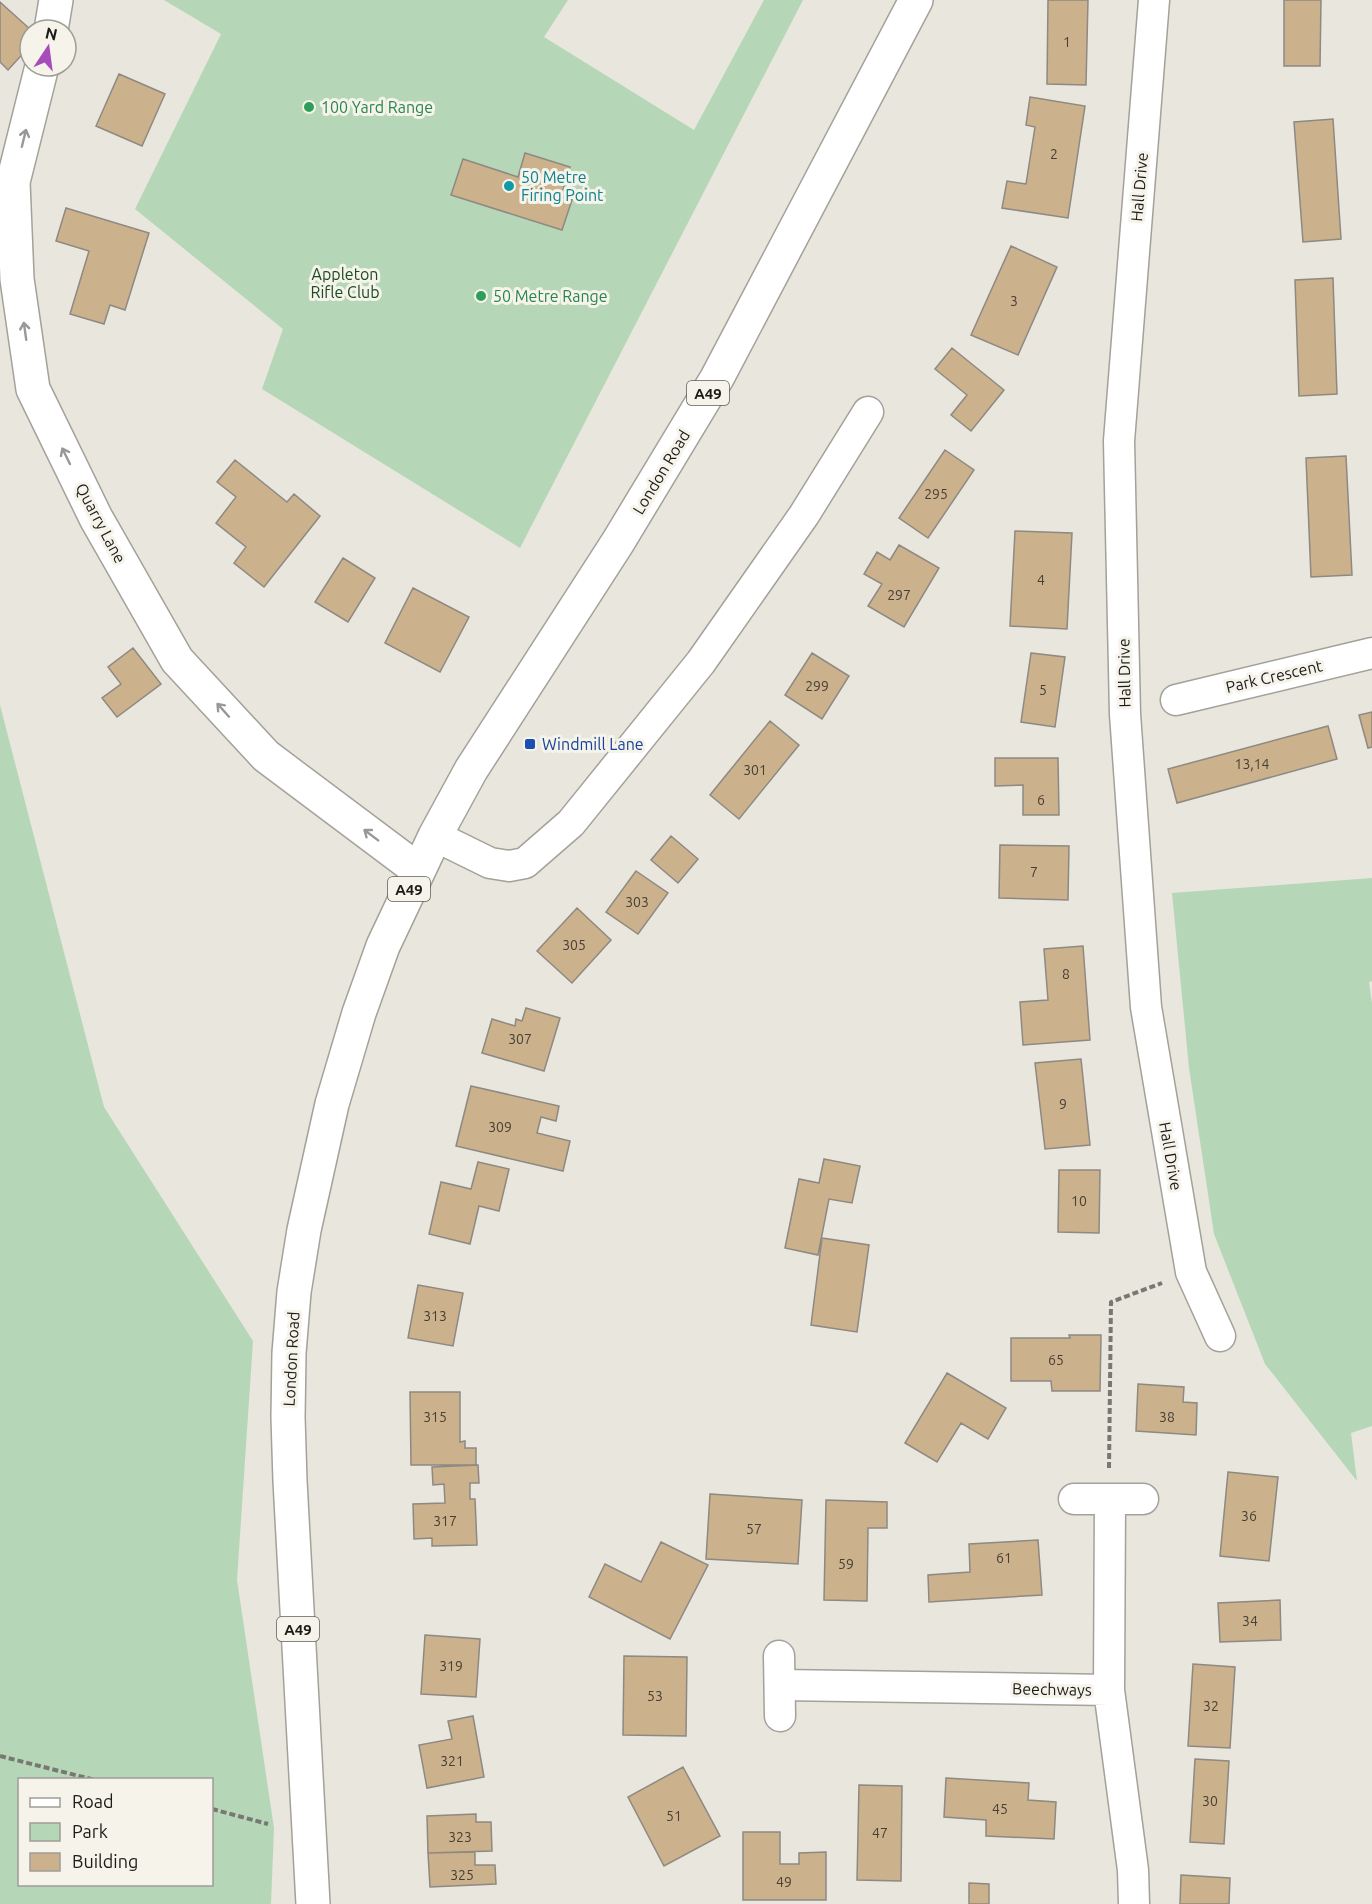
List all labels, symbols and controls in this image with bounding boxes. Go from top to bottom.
north arrow [18,18,78,78]
text: N [44,23,59,43]
house number: 1 [1063,34,1071,50]
place label: 100 Yard Range [321,98,433,116]
marker: 100 Yard Range [302,100,316,114]
one-way arrow [19,129,31,148]
house number: 2 [1050,146,1058,162]
street label: Hall Drive [1127,152,1151,222]
place label: 50 Metre Firing Point [521,168,604,204]
marker: 50 Metre Firing Point [502,179,516,193]
park label: Appleton Rifle Club [310,265,380,301]
place label: 50 Metre Range [493,287,608,305]
marker: 50 Metre Range [474,289,488,303]
house number: 3 [1010,293,1018,309]
one-way arrow [19,321,30,341]
road number: A49 [687,381,729,405]
street label: London Road [629,427,693,517]
one-way arrow [60,448,72,465]
street label: Quarry Lane [72,480,130,566]
house number: 295 [924,486,948,502]
house number: 4 [1037,572,1045,588]
house number: 297 [887,587,911,603]
street label: Hall Drive [1114,638,1134,708]
street label: Park Crescent [1224,656,1325,696]
house number: 299 [805,678,829,694]
house number: 5 [1039,682,1047,698]
one-way arrow [216,702,230,717]
place label: Windmill Lane [542,735,644,753]
marker: Windmill Lane [523,737,537,751]
house number: 13,14 [1234,756,1270,772]
house number: 301 [743,762,767,778]
house number: 6 [1037,792,1045,808]
one-way arrow [364,829,380,841]
house number: 7 [1030,864,1038,880]
road number: A49 [388,877,430,901]
house number: 303 [625,894,649,910]
house number: 305 [562,937,586,953]
house number: 8 [1062,966,1070,982]
house number: 307 [508,1031,532,1047]
house number: 9 [1059,1096,1067,1112]
house number: 309 [488,1119,512,1135]
street label: Hall Drive [1156,1120,1186,1192]
house number: 10 [1071,1193,1087,1209]
house number: 313 [423,1308,447,1324]
street label: London Road [280,1311,302,1407]
house number: 65 [1048,1352,1064,1368]
house number: 315 [423,1409,447,1425]
house number: 38 [1159,1409,1175,1425]
house number: 36 [1241,1508,1257,1524]
house number: 317 [433,1513,457,1529]
house number: 57 [746,1521,762,1537]
house number: 61 [996,1550,1012,1566]
house number: 59 [838,1556,854,1572]
house number: 34 [1242,1613,1258,1629]
road number: A49 [277,1617,319,1641]
house number: 319 [439,1658,463,1674]
street label: Beechways [1012,1679,1092,1699]
house number: 53 [647,1688,663,1704]
house number: 32 [1203,1698,1219,1714]
house number: 321 [440,1753,464,1769]
legend [18,1778,213,1886]
text: Road [72,1791,114,1811]
house number: 30 [1202,1793,1218,1809]
house number: 45 [992,1801,1008,1817]
house number: 51 [666,1808,682,1824]
text: Park [72,1821,108,1841]
house number: 47 [872,1825,888,1841]
house number: 323 [448,1829,472,1845]
text: Building [72,1851,138,1871]
house number: 325 [450,1867,474,1883]
house number: 49 [776,1874,792,1890]

